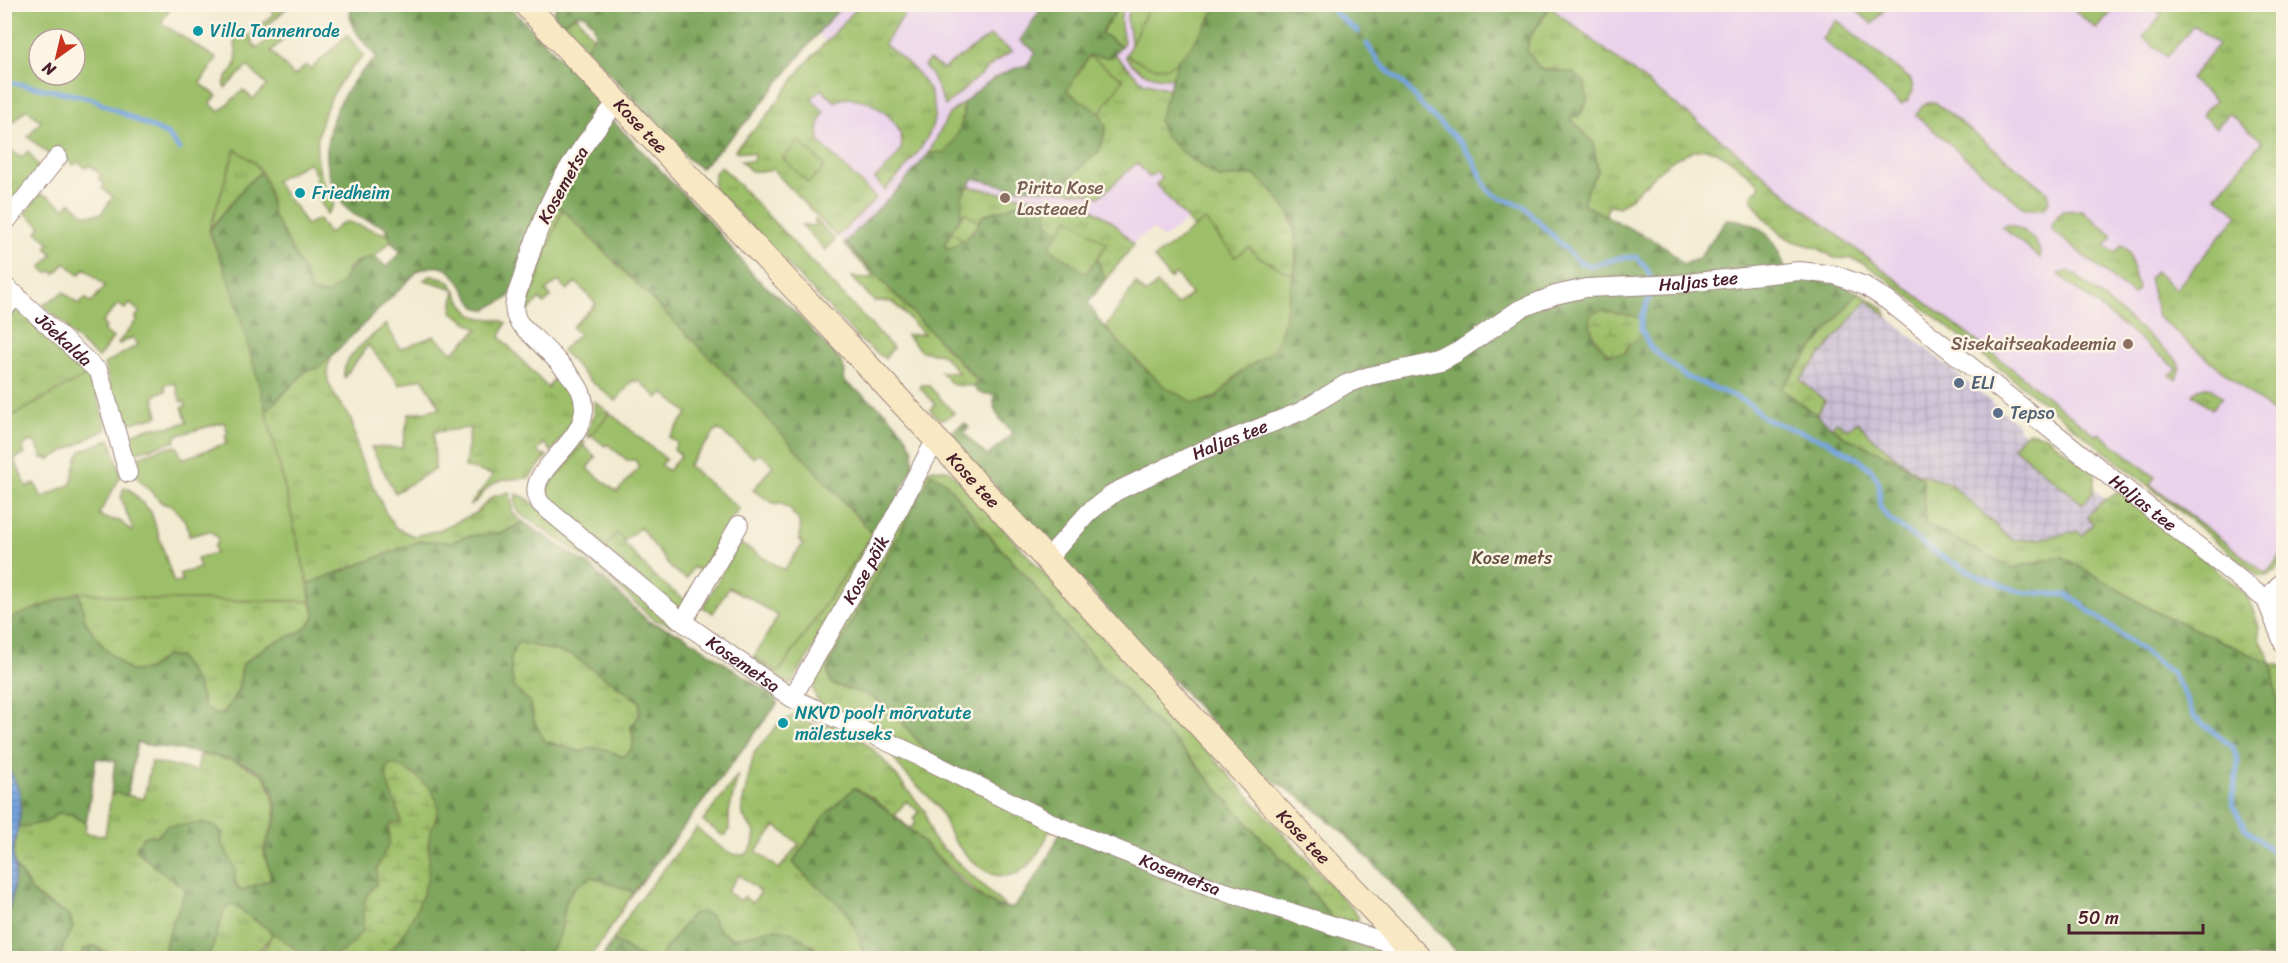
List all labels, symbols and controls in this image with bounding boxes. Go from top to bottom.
place label: Villa Tannenrode [210,15,340,47]
marker: Villa Tannenrode [191,24,205,38]
north arrow [27,27,87,87]
text: N [35,53,62,85]
street label: Kose tee [606,90,676,162]
street label: Kosemetsa [528,140,598,230]
place label: Pirita Kose Lasteaed [1017,172,1104,225]
place label: Friedheim [312,177,390,209]
marker: Friedheim [293,186,307,200]
marker: Pirita Kose Lasteaed [998,191,1012,205]
street label: Haljas tee [1658,262,1740,301]
street label: Jõekalda [27,304,100,375]
place label: Sisekaitseakadeemia [1951,328,2117,360]
marker: Sisekaitseakadeemia [2121,337,2135,351]
place label: ELI [1971,367,1995,399]
marker: ELI [1952,376,1966,390]
place label: Tepso [2010,397,2055,429]
marker: Tepso [1991,406,2005,420]
street label: Haljas tee [1186,410,1273,469]
street label: Kose tee [939,444,1008,516]
street label: Haljas tee [2102,465,2184,540]
street label: Kose põik [833,529,898,611]
park label: Kose mets [1472,542,1553,574]
street label: Kosemetsa [699,627,787,701]
place label: NKVD poolt mõrvatute mälestuseks [795,697,972,750]
marker: NKVD poolt mõrvatute mälestuseks [776,716,790,730]
street label: Kose tee [1268,801,1339,872]
street label: Kosemetsa [1135,844,1225,905]
scale bar [2069,897,2202,935]
text: 50 m [2078,902,2119,934]

